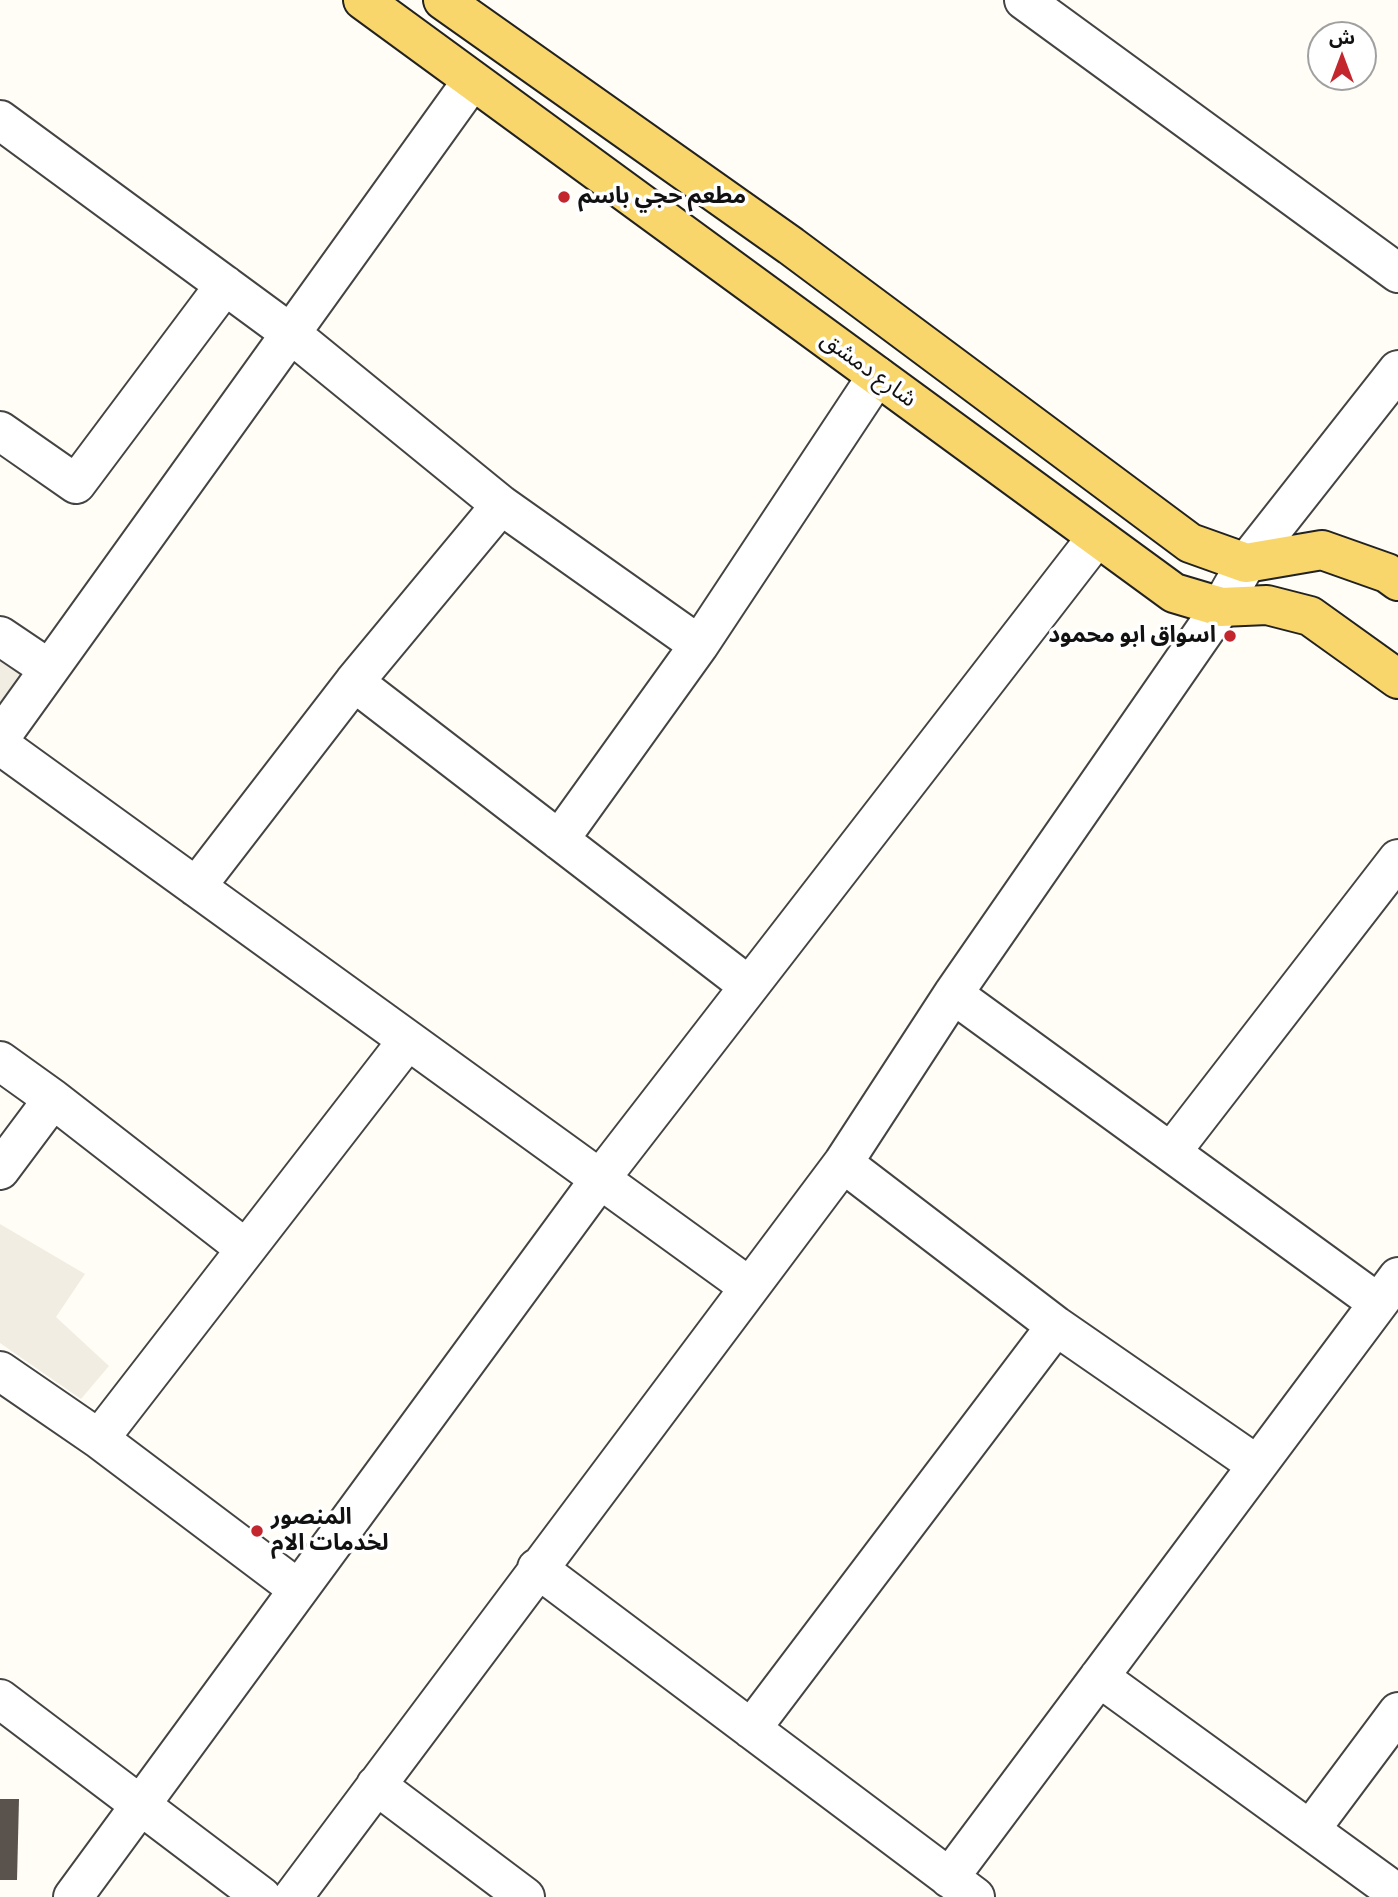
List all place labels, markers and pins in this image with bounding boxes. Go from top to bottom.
place label: مطعم حجي باسم [578,183,746,211]
marker: مطعم حجي باسم [556,189,572,205]
place label: اسواق ابو محمود [1048,622,1216,650]
marker: اسواق ابو محمود [1222,628,1238,644]
place label: المنصور لخدمات الام [271,1504,389,1558]
marker: المنصور لخدمات الام [249,1523,265,1539]

